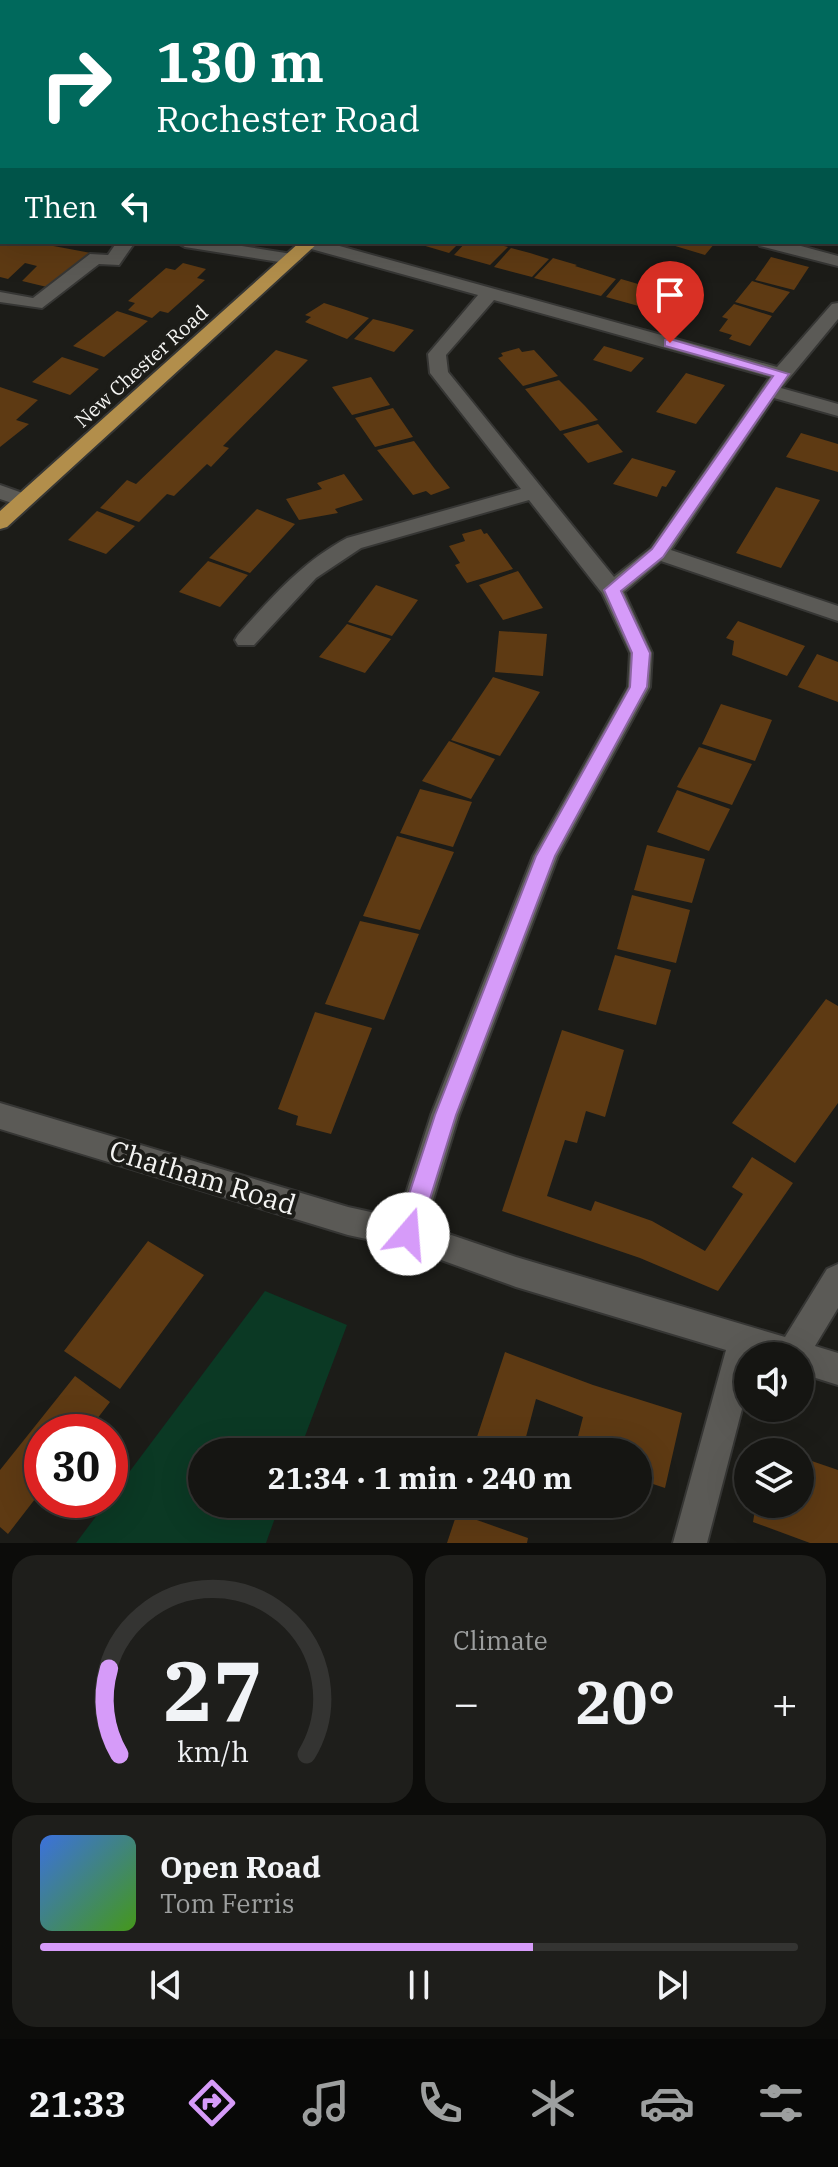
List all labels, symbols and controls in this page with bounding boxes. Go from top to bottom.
text: 130 m [156,25,324,97]
icon: right [24,32,128,136]
text: Rochester Road [156,95,420,142]
icon: left [114,184,158,228]
text: Then [24,187,98,226]
pin [636,261,704,343]
icon: arrive [648,273,692,317]
street label: New Chester Road [68,299,214,433]
street label: Chatham Road [105,1131,301,1223]
position arrow [366,1192,450,1276]
map controls [734,1342,814,1518]
button: sound [734,1342,814,1422]
speed limit sign: 30 [24,1414,128,1518]
button: layers [734,1438,814,1518]
text: 21:34 · 1 min · 240 m [268,1458,572,1497]
text: Climate [453,1623,548,1657]
text: 27 [163,1636,262,1744]
text: 20° [575,1662,676,1741]
text: − [453,1674,479,1731]
text: + [772,1674,798,1731]
text: km/h [176,1733,249,1770]
text: Open Road [160,1847,321,1886]
text: Tom Ferris [160,1886,294,1920]
icon: previous [144,1963,188,2007]
icon: pause [397,1963,441,2007]
icon: next [650,1963,694,2007]
icon: directions [184,2075,240,2131]
icon: music [298,2075,354,2131]
icon: phone [412,2075,468,2131]
icon: climate [525,2075,581,2131]
icon: car [639,2075,695,2131]
icon: filters [753,2075,809,2131]
text: 21:33 [29,2080,126,2127]

